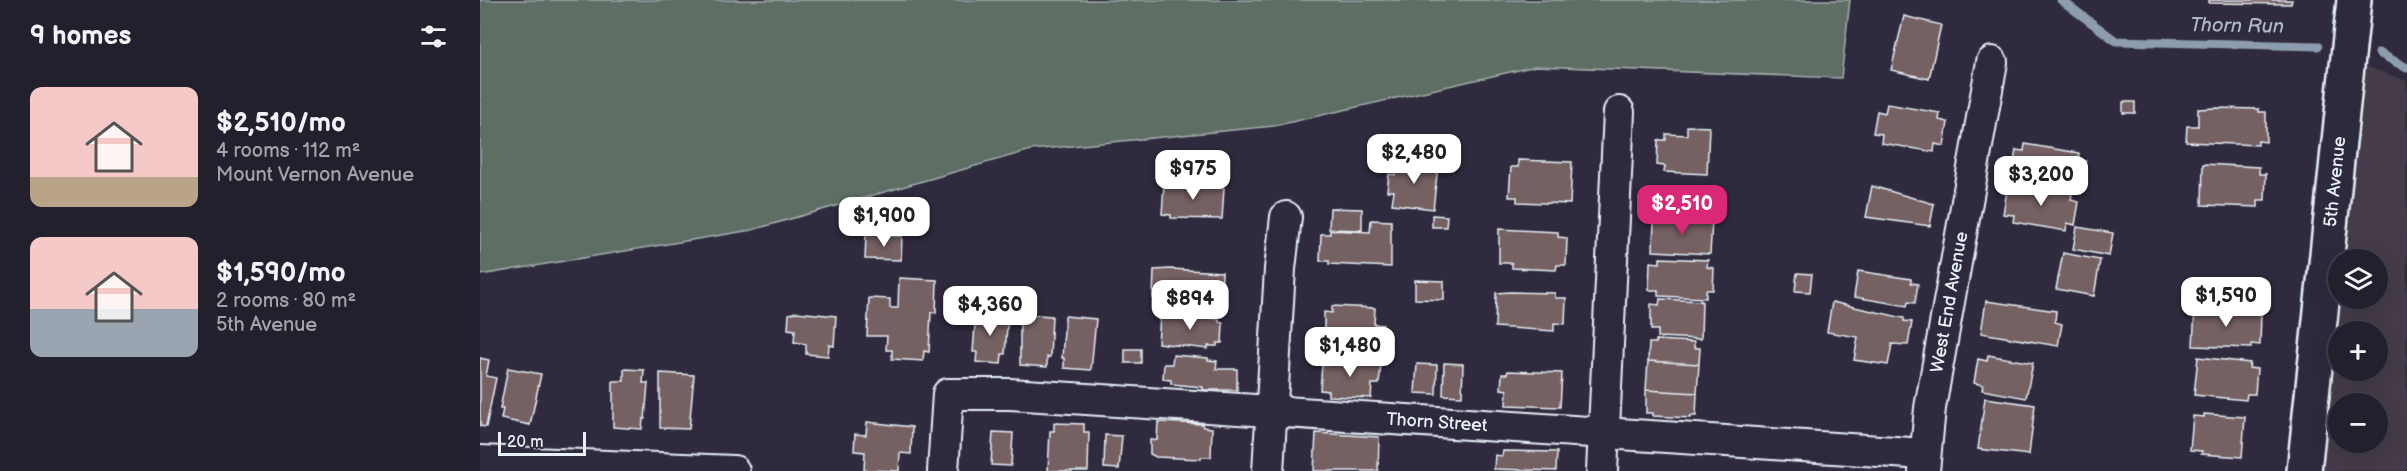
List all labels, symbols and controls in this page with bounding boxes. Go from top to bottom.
water label: Thorn Run [2190,13,2284,39]
icon: filters [417,20,450,53]
text: 9 homes [30,21,131,52]
text: $2,510/mo [216,108,346,139]
icon: home [78,111,150,183]
pin: $2,480 [1365,134,1463,185]
street label: 5th Avenue [2319,135,2350,228]
text: 4 rooms · 112 m² [216,139,360,163]
text: $2,480 [1381,141,1447,165]
pin: $975 [1157,150,1229,201]
pin: $3,200 [1992,156,2090,207]
text: $975 [1169,157,1217,181]
text: Mount Vernon Avenue [216,163,414,187]
text: $3,200 [2008,163,2074,187]
pin: $2,510 [1633,185,1731,236]
text: $2,510 [1651,192,1713,216]
pin: $1,900 [835,197,933,248]
text: $1,900 [853,204,915,228]
street label: West End Avenue [1926,229,1972,374]
map controls [2328,249,2388,453]
button: layers [2328,249,2388,309]
text: $1,590/mo [216,258,345,289]
icon: home [78,261,150,333]
pin: $1,590 [2177,277,2275,328]
pin: $894 [1154,280,1226,331]
text: $1,590 [2195,284,2257,308]
pin: $4,360 [941,286,1039,337]
text: $894 [1166,287,1214,311]
text: 2 rooms · 80 m² [216,289,356,313]
text: $4,360 [957,293,1023,317]
text: 5th Avenue [216,313,317,337]
button: + [2328,321,2388,381]
pin: $1,480 [1301,327,1399,378]
text: $1,480 [1319,334,1381,358]
button: − [2328,393,2388,453]
street label: Thorn Street [1386,408,1489,436]
scale bar [498,429,586,456]
text: 20 m [507,433,543,452]

